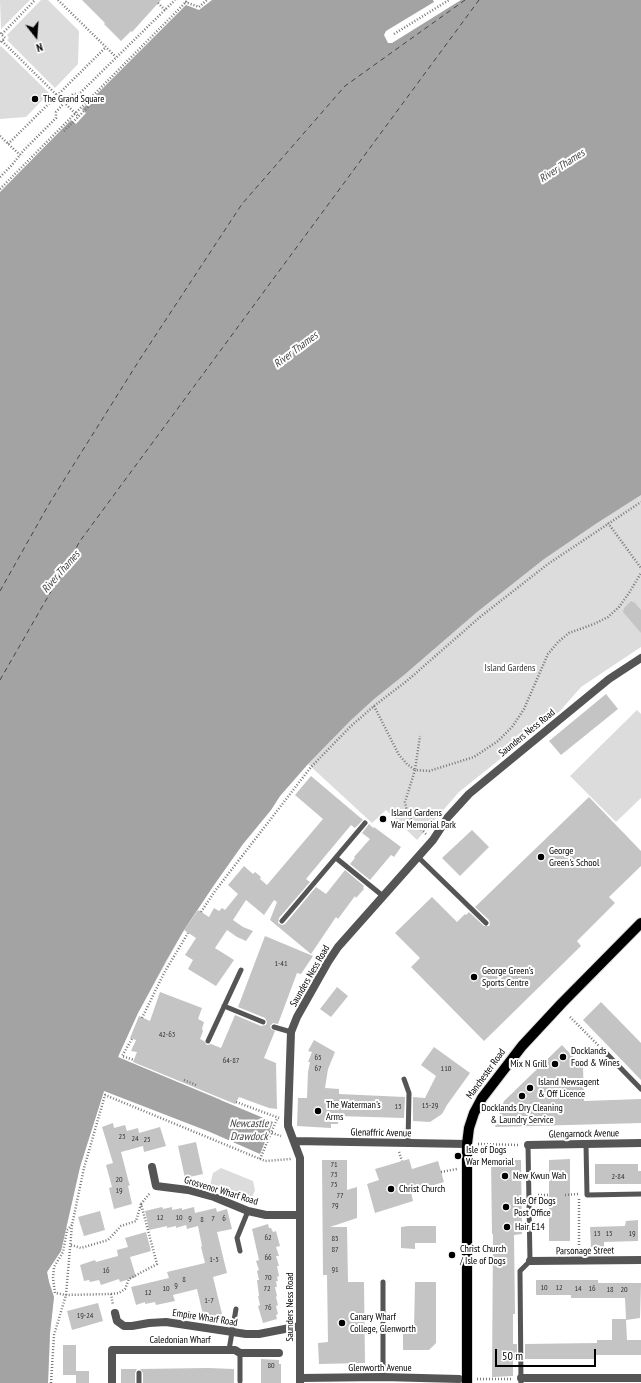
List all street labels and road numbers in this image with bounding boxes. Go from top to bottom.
street label: Saunders Ness Road [496,707,558,759]
street label: Saunders Ness Road [288,943,332,1009]
street label: Manchester Road [464,1047,508,1101]
street label: Glenaffric Avenue [351,1126,411,1140]
street label: Glengarnock Avenue [549,1127,619,1141]
street label: Grosvenor Wharf Road [183,1174,259,1208]
street label: Parsonage Street [556,1244,614,1258]
street label: Saunders Ness Road [284,1272,296,1342]
street label: Empire Wharf Road [172,1307,238,1329]
street label: Caledonian Wharf [149,1334,211,1346]
street label: Glenworth Avenue [348,1362,412,1374]

